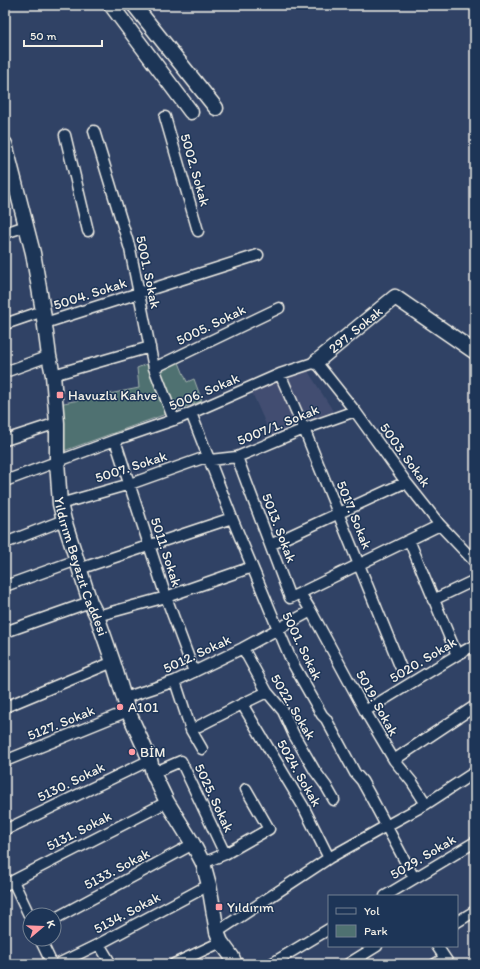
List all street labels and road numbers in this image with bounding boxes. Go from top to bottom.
street label: 5002. Sokak [177,132,213,208]
street label: 5001. Sokak [132,234,164,310]
street label: 5004. Sokak [51,274,129,314]
street label: 5005. Sokak [174,301,248,349]
street label: 297. Sokak [325,303,386,357]
street label: 5006. Sokak [166,370,242,414]
street label: 5007/1. Sokak [235,401,321,449]
street label: 5003. Sokak [376,420,434,490]
street label: 5007. Sokak [93,447,169,487]
street label: 5017. Sokak [333,478,375,552]
street label: 5013. Sokak [258,491,300,565]
street label: Yıldırım Beyazıt Caddesi [51,496,112,638]
street label: 5011. Sokak [147,515,185,589]
street label: 5001. Sokak [278,609,326,683]
street label: 5012. Sokak [160,631,234,677]
street label: 5020. Sokak [387,633,459,687]
street label: 5019. Sokak [352,667,402,739]
street label: 5022. Sokak [267,671,319,743]
street label: 5127. Sokak [25,702,97,744]
street label: 5024. Sokak [273,736,325,810]
street label: 5130. Sokak [34,758,108,806]
street label: 5025. Sokak [191,761,237,835]
street label: 5131. Sokak [44,807,114,855]
street label: 5029. Sokak [387,831,459,883]
street label: 5133. Sokak [81,845,153,893]
street label: 5134. Sokak [91,888,163,938]

